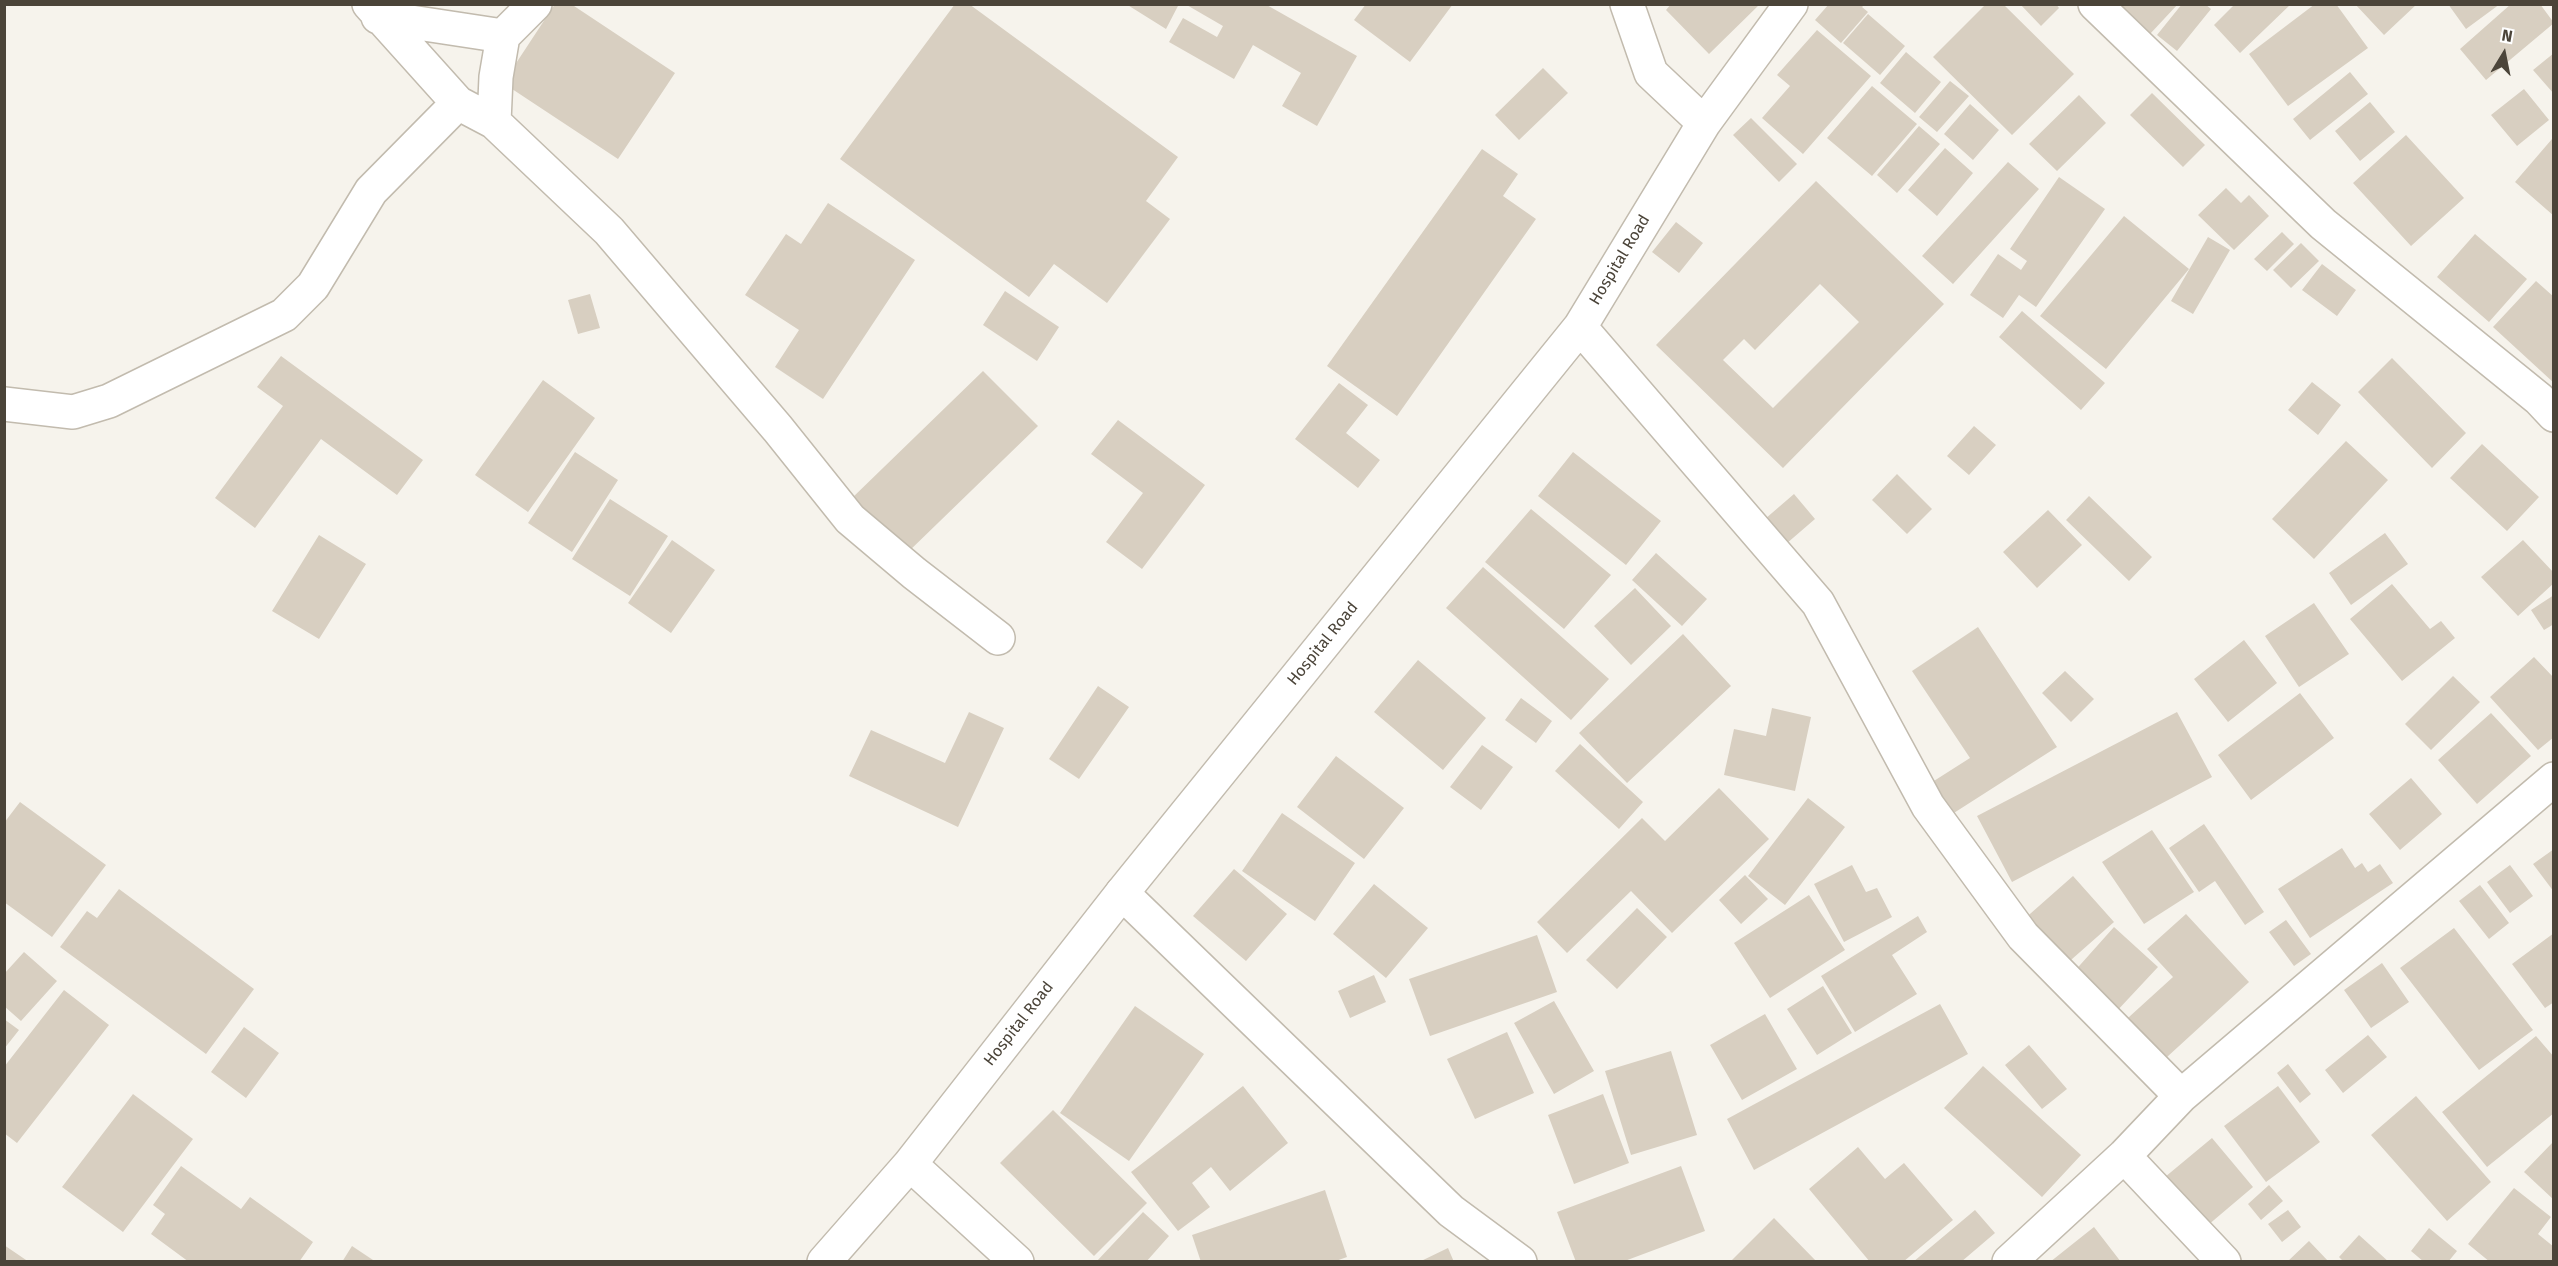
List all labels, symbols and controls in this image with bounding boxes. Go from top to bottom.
north arrow [2474,24,2534,84]
text: N [2500,26,2514,46]
street label: Hospital Road [1586,211,1654,309]
street label: Hospital Road [1284,598,1362,690]
street label: Hospital Road [980,978,1058,1070]

